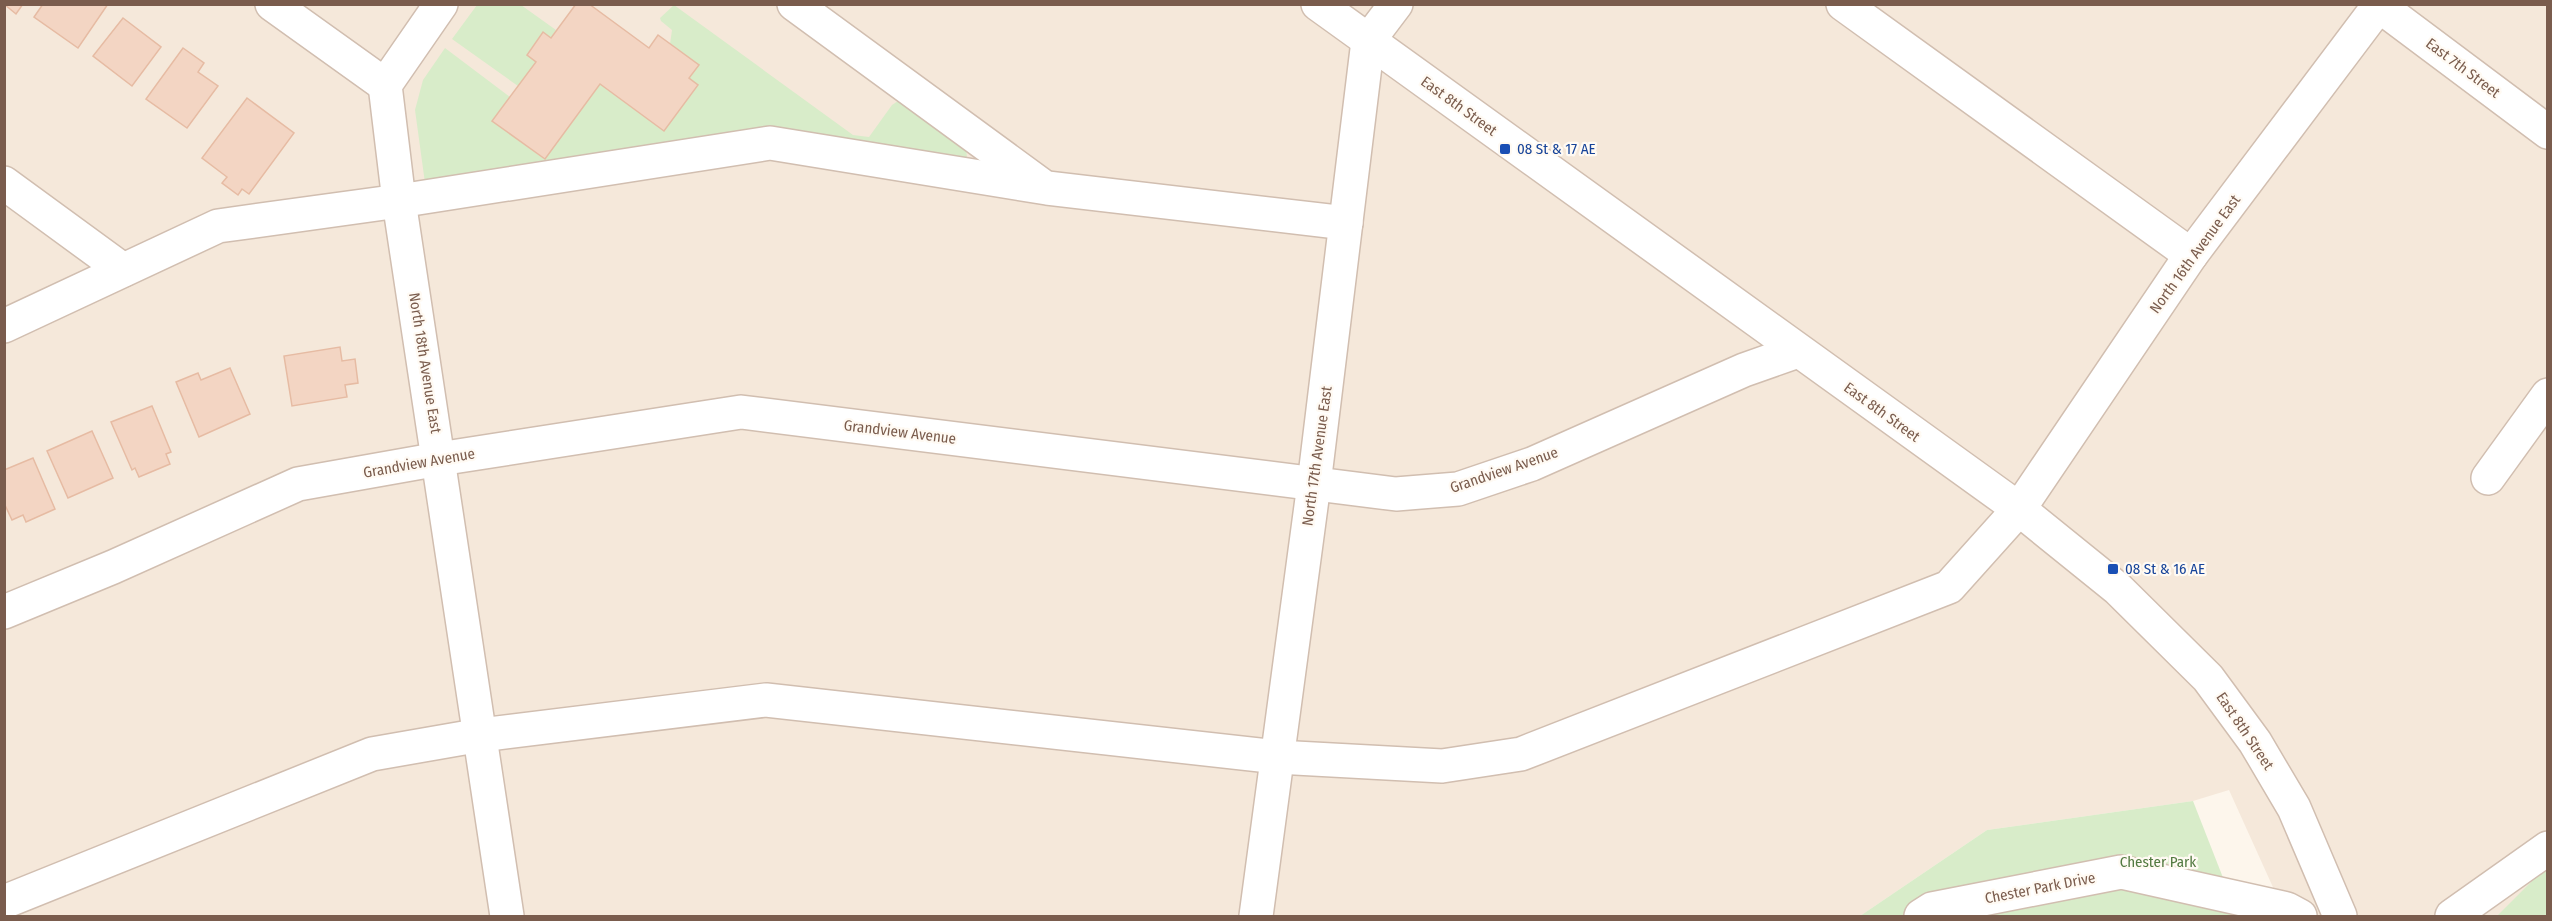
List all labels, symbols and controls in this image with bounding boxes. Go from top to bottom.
street label: East 7th Street [2422,34,2504,102]
street label: East 8th Street [1417,72,1501,140]
place label: 08 St & 17 AE [1517,140,1596,158]
marker: 08 St & 17 AE [1498,142,1512,156]
street label: North 16th Avenue East [2146,191,2244,317]
street label: North 18th Avenue East [405,291,445,435]
street label: East 8th Street [1840,378,1924,446]
street label: North 17th Avenue East [1298,385,1336,527]
street label: Grandview Avenue [843,416,957,448]
street label: Grandview Avenue [1448,443,1560,497]
street label: Grandview Avenue [362,444,476,482]
place label: 08 St & 16 AE [2125,560,2205,578]
marker: 08 St & 16 AE [2106,562,2120,576]
street label: East 8th Street [2212,689,2278,773]
park label: Chester Park [2120,853,2196,871]
street label: Chester Park Drive [1983,868,2097,908]

